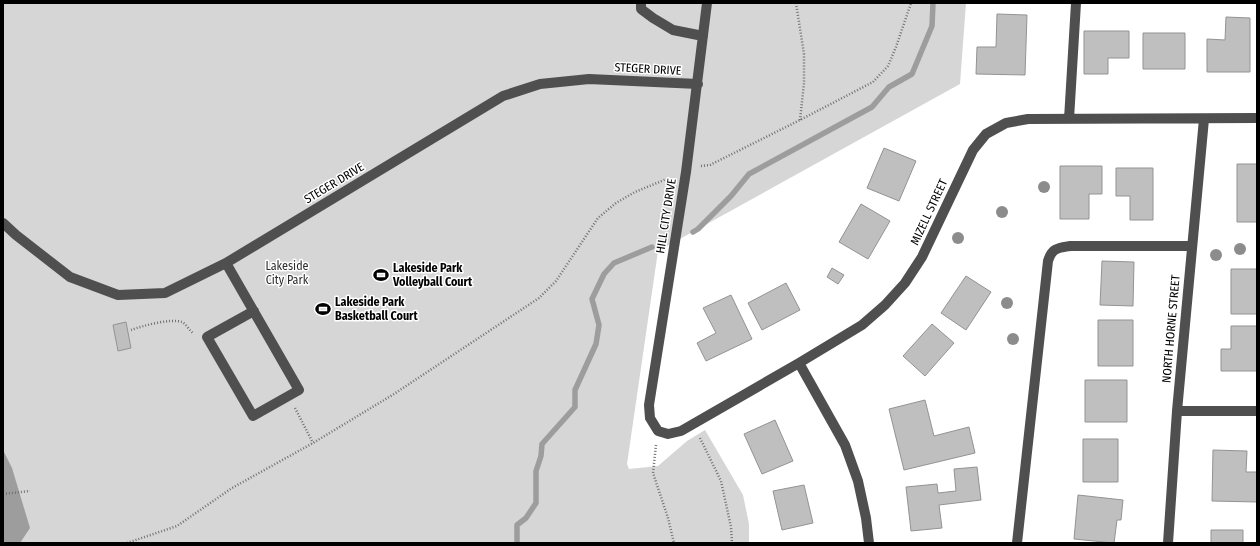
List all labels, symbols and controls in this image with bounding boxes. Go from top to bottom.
street label: STEGER DRIVE [614,60,682,78]
street label: STEGER DRIVE [302,160,367,206]
street label: MIZELL STREET [908,176,951,247]
street label: HILL CITY DRIVE [653,177,679,255]
park label: Lakeside City Park [265,259,309,287]
place label: Lakeside Park Volleyball Court [392,261,473,289]
sports icon: Lakeside Park Volleyball Court [372,266,390,284]
street label: NORTH HORNE STREET [1159,274,1183,384]
place label: Lakeside Park Basketball Court [335,295,419,323]
sports icon: Lakeside Park Basketball Court [314,300,332,318]

